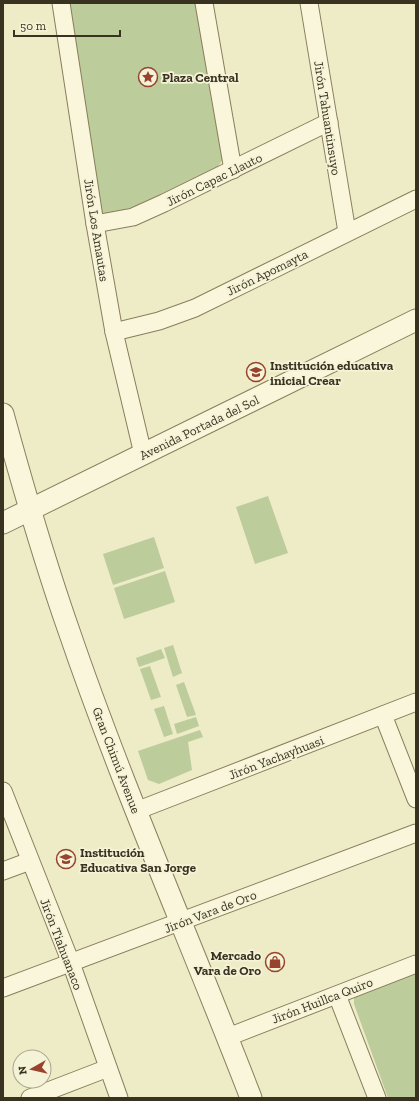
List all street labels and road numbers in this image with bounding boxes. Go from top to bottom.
street label: Jirón Tahuantinsuyo [311,60,344,177]
street label: Jirón Capac Llauto [164,150,265,209]
street label: Jirón Los Amautas [81,178,112,283]
street label: Jirón Apomayta [224,246,311,299]
street label: Avenida Portada del Sol [137,392,262,463]
street label: Gran Chimú Avenue [89,705,144,815]
street label: Jirón Yachayhuasi [226,732,326,783]
street label: Jirón Vara de Oro [162,887,259,936]
street label: Jirón Tiahuanaco [37,896,86,992]
street label: Jirón Huillca Quiro [269,974,375,1027]

